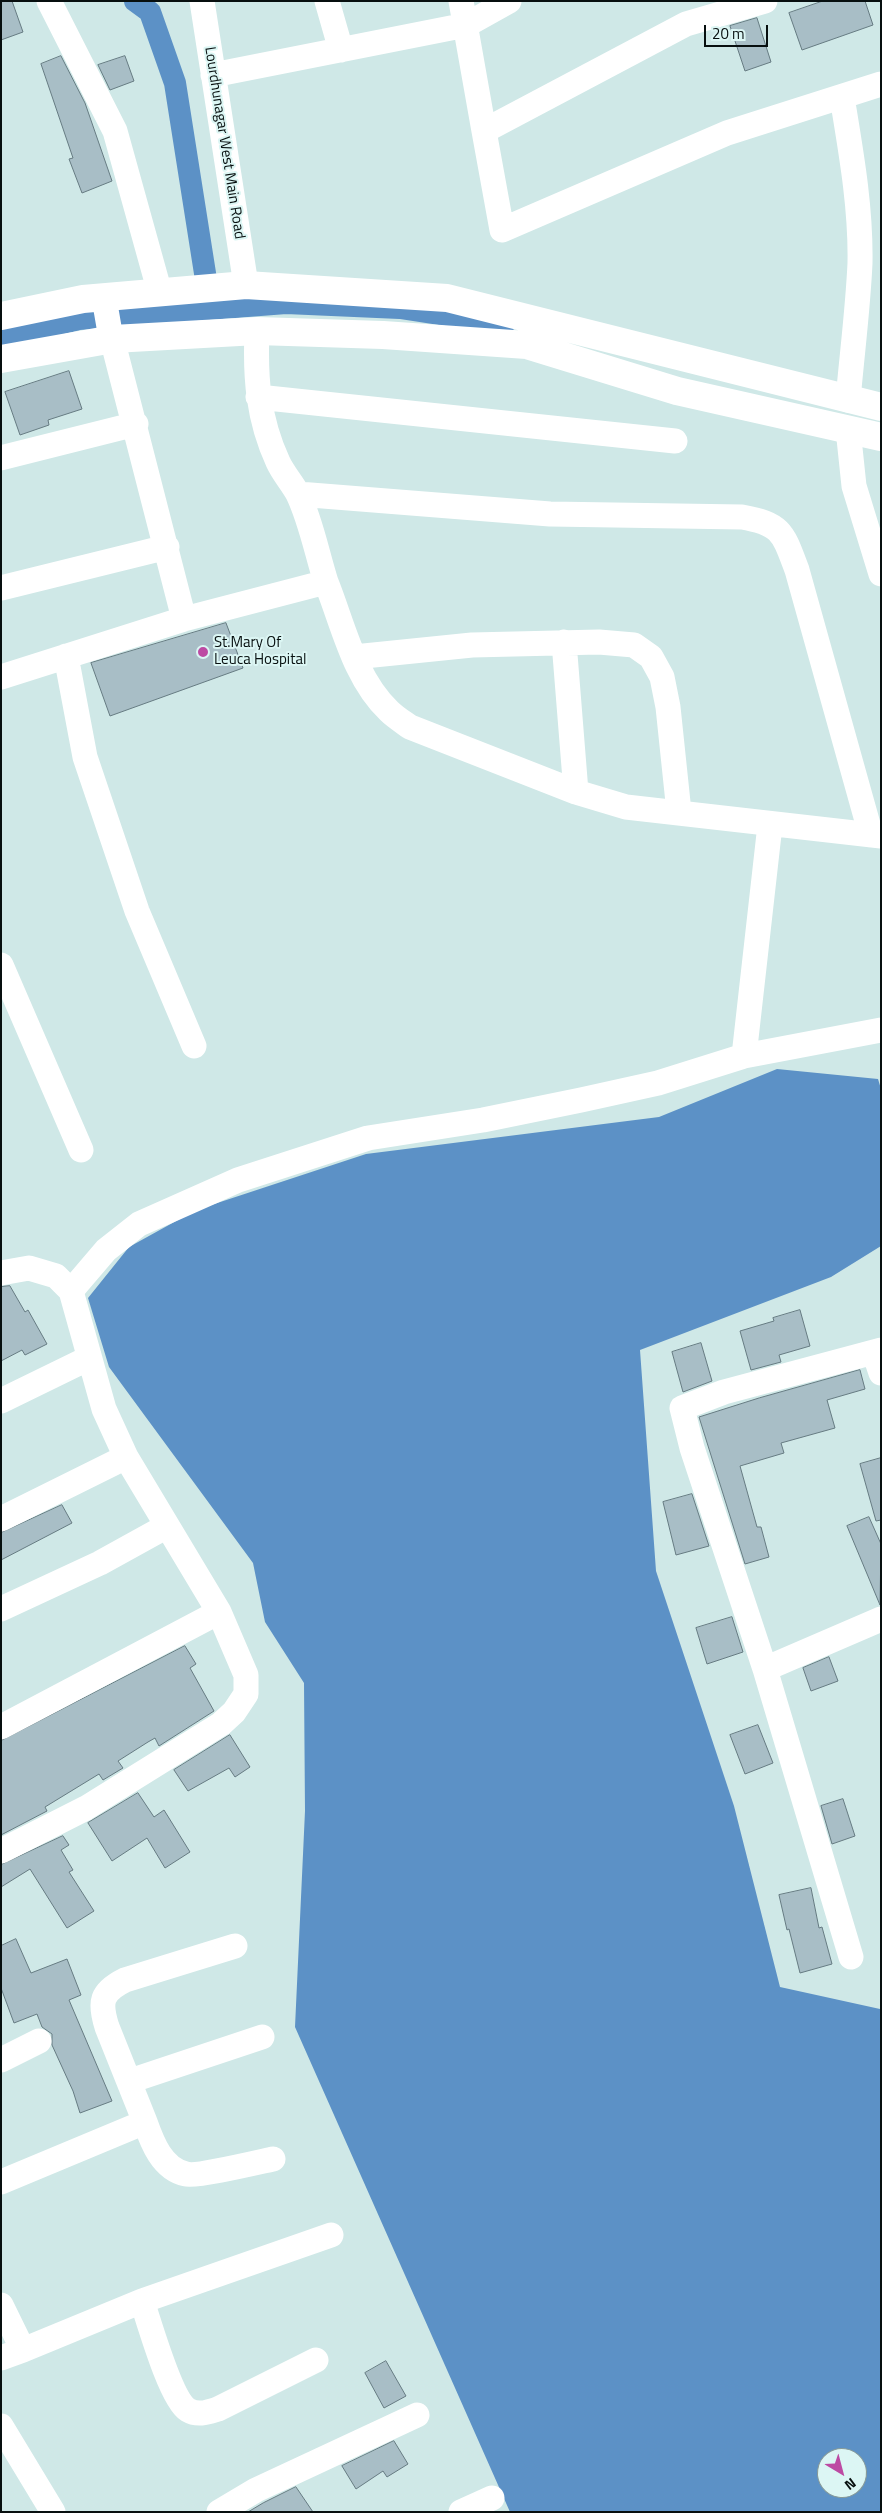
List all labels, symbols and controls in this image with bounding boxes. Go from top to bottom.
scale bar [707,15,771,47]
text: 20 m [712,22,745,45]
street label: Lourdhunagar West Main Road [200,46,248,240]
place label: St.Mary Of Leuca Hospital [214,634,306,669]
marker: St.Mary Of Leuca Hospital [196,645,210,659]
north arrow [817,2448,867,2498]
text: N [841,2473,861,2496]

